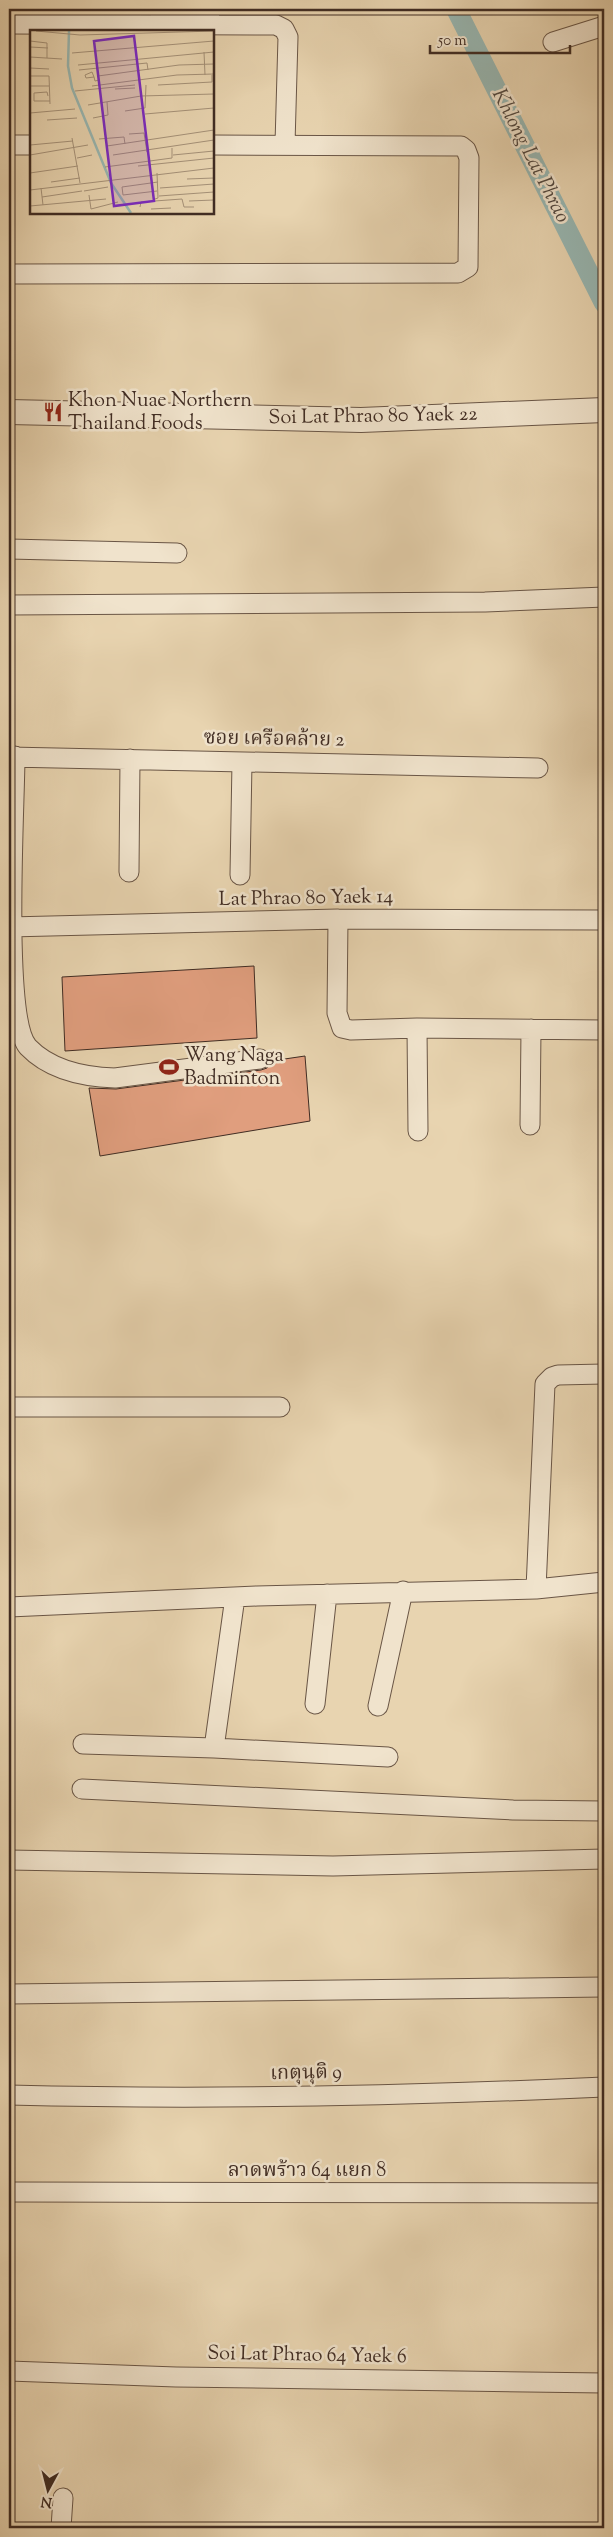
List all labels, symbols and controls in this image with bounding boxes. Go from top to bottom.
scale bar [430,22,570,54]
inset map [30,30,214,214]
text: 50 m [437,31,467,52]
water label: Khlong Lat Phrao [483,84,577,228]
place label: Khon Nuae Northern Thailand Foods [68,387,252,439]
restaurant icon: Khon Nuae Northern Thailand Foods [42,401,64,423]
street label: Soi Lat Phrao 80 Yaek 22 [268,401,478,433]
street label: ซอย เครือคล้าย 2 [203,724,345,756]
street label: Lat Phrao 80 Yaek 14 [218,883,394,915]
place label: Wang Naga Badminton [184,1042,284,1094]
sports icon: Wang Naga Badminton [158,1056,180,1078]
street label: เกตุนุติ 9 [270,2059,342,2089]
street label: ลาดพร้าว 64 แยก 8 [228,2157,386,2186]
street label: Soi Lat Phrao 64 Yaek 6 [207,2340,407,2372]
north arrow [22,2464,72,2514]
text: N [40,2490,53,2512]

